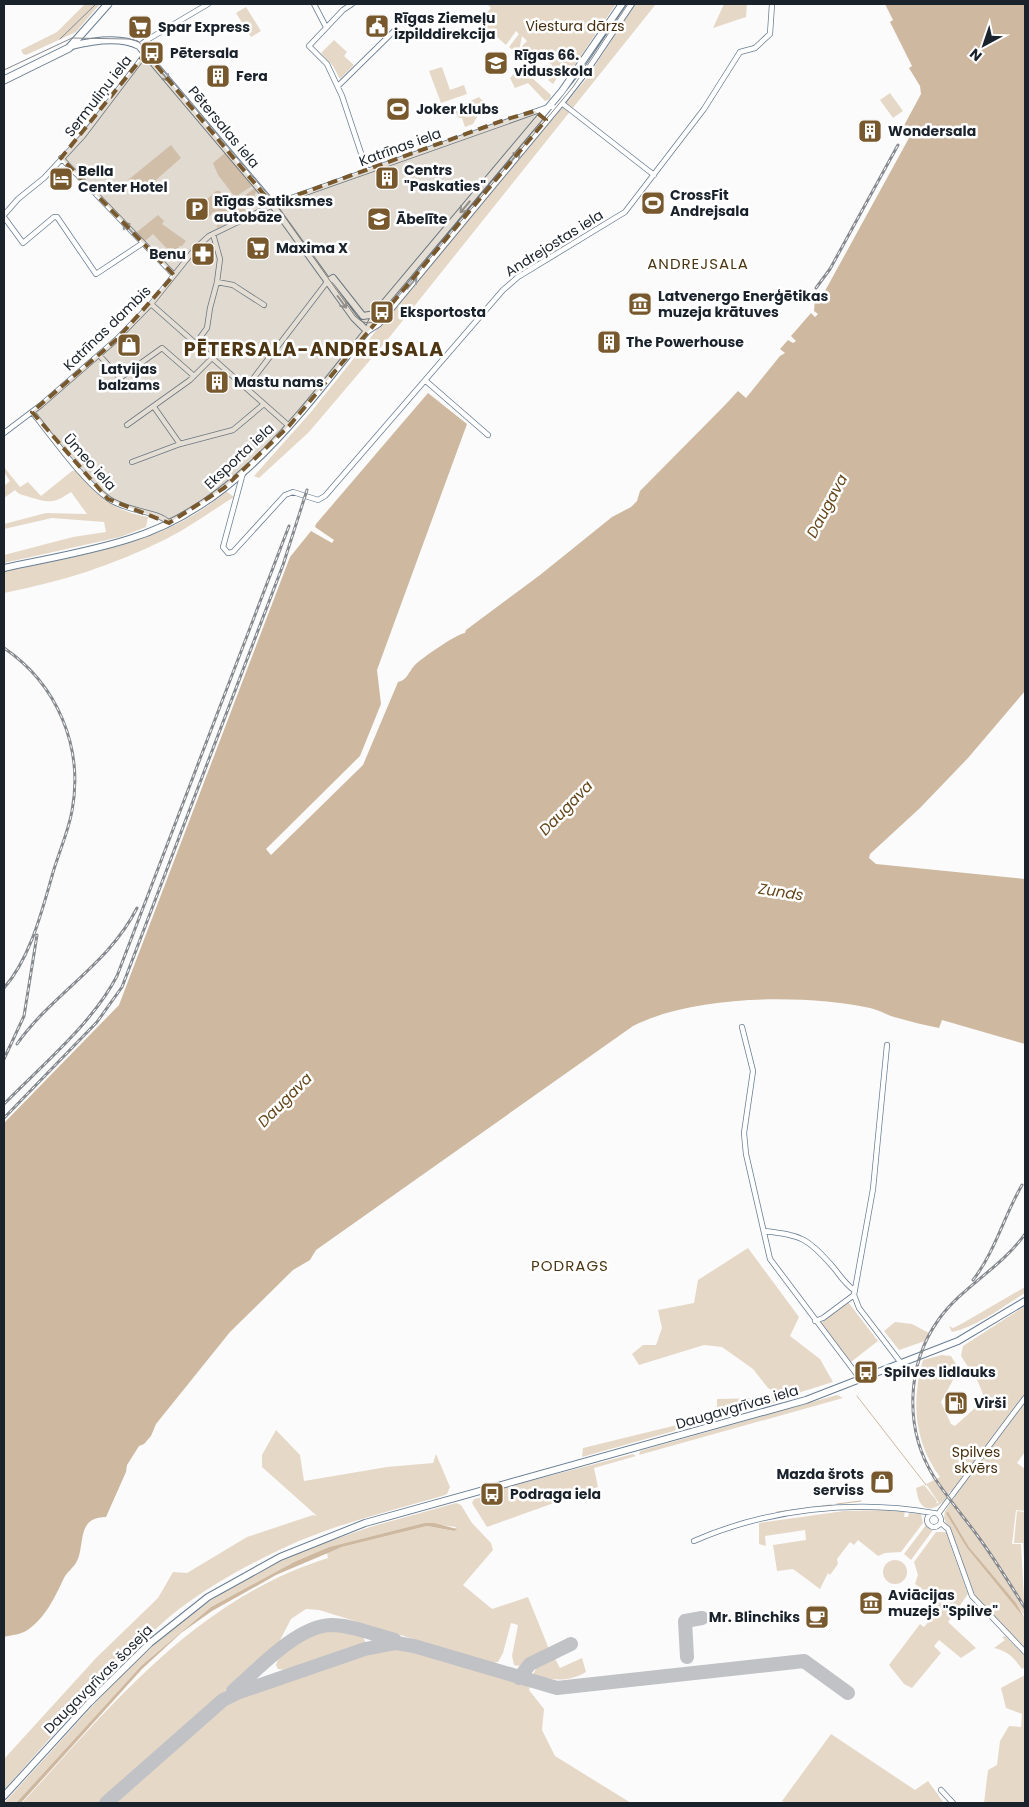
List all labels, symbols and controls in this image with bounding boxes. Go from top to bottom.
place label: Rīgas Ziemeļu izpilddirekcija [394,8,496,44]
public building icon: Rīgas Ziemeļu izpilddirekcija [364,13,390,39]
supermarket icon: Spar Express [127,14,153,40]
park label: Viestura dārzs [525,16,625,36]
place label: Spar Express [158,17,250,37]
north arrow [959,20,1009,70]
bus stop icon: Pētersala [139,40,165,66]
place label: Pētersala [170,43,239,63]
text: N [965,44,986,66]
place label: Rīgas 66. vidusskola [514,45,593,81]
school or university icon: Rīgas 66. vidusskola [483,50,509,76]
street label: Sermuliņu iela [60,51,136,141]
building icon: Fera [205,63,231,89]
place label: Fera [236,66,268,86]
one-way arrow [158,68,169,81]
street label: Pētersalas iela [184,82,264,172]
sports icon: Joker klubs [385,96,411,122]
place label: Joker klubs [416,99,499,119]
building icon: Wondersala [857,118,883,144]
place label: Wondersala [888,121,976,141]
street label: Katrīnas iela [356,123,444,171]
one-way arrow [510,151,521,164]
place label: Centrs "Paskaties" [404,160,486,196]
place label: Bella Center Hotel [78,161,168,197]
building icon: Centrs "Paskaties" [374,165,400,191]
hotel icon: Bella Center Hotel [48,166,74,192]
place label: CrossFit Andrejsala [670,185,749,221]
sports icon: CrossFit Andrejsala [640,190,666,216]
place label: Rīgas Satiksmes autobāze [214,191,333,227]
parking icon: Rīgas Satiksmes autobāze [184,196,210,222]
one-way arrow [459,200,470,213]
street label: Andrejostas iela [501,205,607,281]
school or university icon: Ābelīte [366,206,392,232]
place label: Ābelīte [396,209,448,229]
one-way arrow [122,221,134,234]
supermarket icon: Maxima X [245,235,271,261]
place label: Maxima X [276,238,348,258]
pharmacy icon: Benu [190,241,216,267]
place label: Benu [149,244,186,264]
district label: ANDREJSALA [647,253,749,274]
one-way arrow [406,276,417,289]
street label: Katrīnas dambis [59,281,155,375]
place label: Latvenergo Enerģētikas muzeja krātuves [658,286,828,322]
museum icon: Latvenergo Enerģētikas muzeja krātuves [627,291,653,317]
one-way arrow [337,295,347,309]
bus stop icon: Eksportosta [369,299,395,325]
place label: Eksportosta [400,302,486,322]
building icon: The Powerhouse [596,329,622,355]
shop icon: Latvijas balzams [116,332,142,358]
place label: The Powerhouse [626,332,744,352]
district label: PĒTERSALA-ANDREJSALA [184,336,444,363]
place label: Latvijas balzams [98,359,160,395]
building icon: Mastu nams [204,369,230,395]
place label: Mastu nams [234,372,324,392]
street label: Eksporta iela [200,418,278,494]
street label: Ūmeo iela [59,429,121,495]
water label: Daugava [801,470,852,541]
water label: Daugava [534,775,597,840]
water label: Zunds [756,877,805,905]
water label: Daugava [253,1068,317,1132]
district label: PODRAGS [531,1255,609,1276]
bus stop icon: Spilves lidlauks [853,1359,879,1385]
place label: Spilves lidlauks [884,1362,996,1382]
street label: Daugavgrīvas iela [673,1380,801,1434]
fuel station icon: Virši [943,1390,969,1416]
place label: Virši [974,1393,1006,1413]
park label: Spilves skvērs [952,1442,1000,1478]
place label: Mazda šrots serviss [777,1464,864,1500]
shop icon: Mazda šrots serviss [869,1469,895,1495]
bus stop icon: Podraga iela [479,1481,505,1507]
place label: Podraga iela [510,1484,601,1504]
place label: Aviācijas muzejs "Spilve" [888,1585,998,1621]
museum icon: Aviācijas muzejs "Spilve" [858,1590,884,1616]
cafe icon: Mr. Blinchiks [804,1604,830,1630]
place label: Mr. Blinchiks [709,1607,800,1627]
street label: Daugavgrīvas šoseja [39,1620,157,1738]

